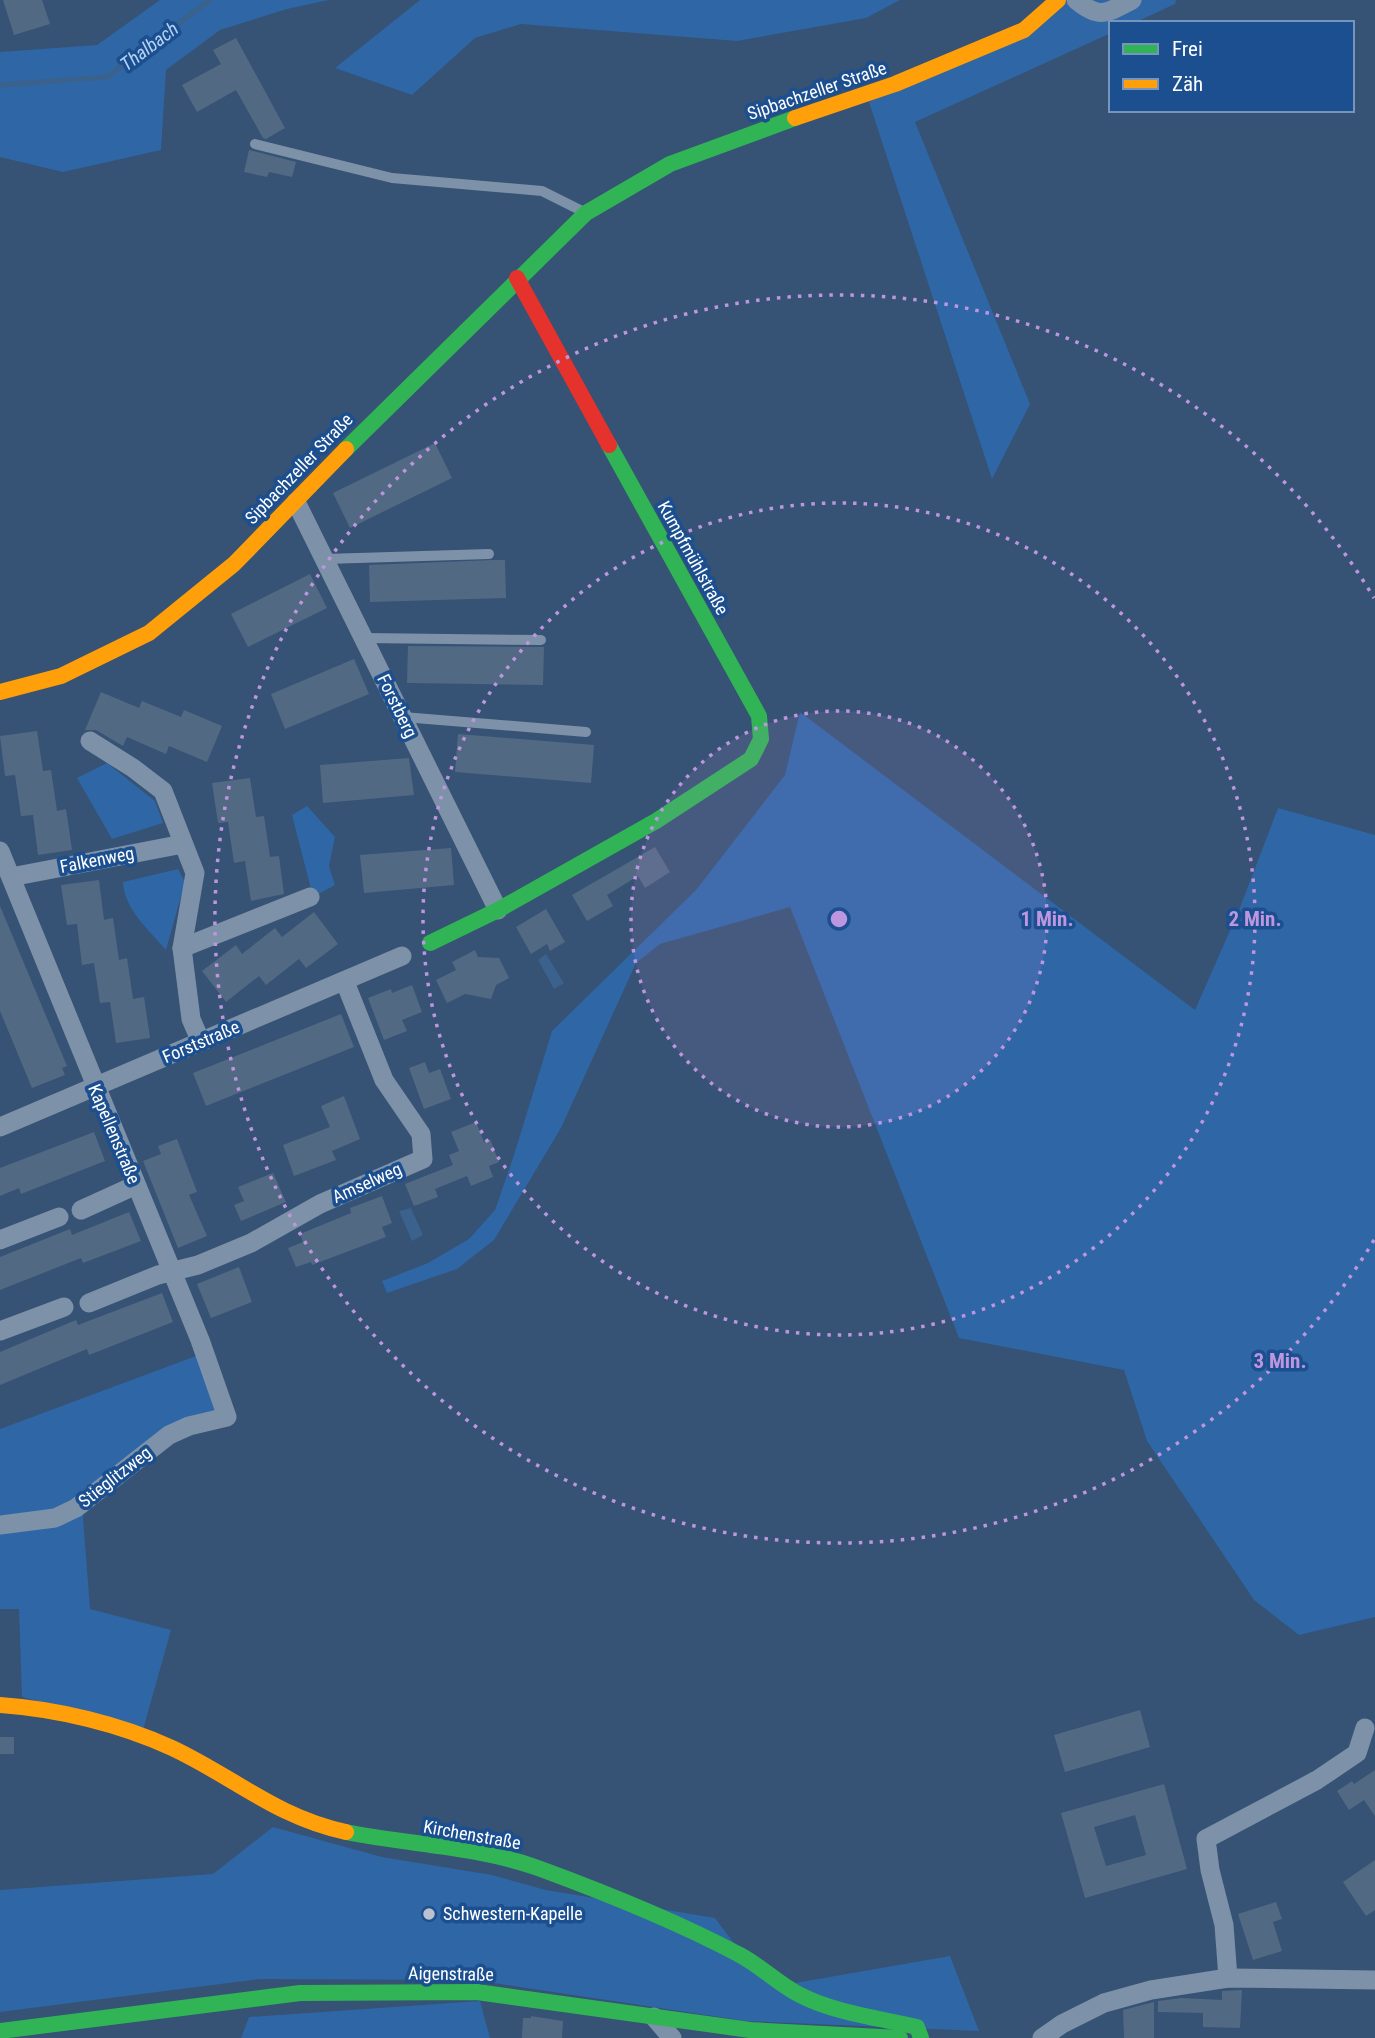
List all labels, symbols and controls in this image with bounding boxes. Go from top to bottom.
water label: Thalbach [116,17,183,76]
legend [1109,21,1354,112]
text: Frei [1172,37,1203,61]
street label: Sipbachzeller Straße [745,57,889,124]
text: Zäh [1172,72,1203,96]
street label: Sipbachzeller Straße [241,409,357,528]
street label: Kumpfmühlstraße [654,497,733,618]
street label: Forstberg [373,671,422,741]
street label: Falkenweg [58,842,136,877]
centre of rings [827,907,851,931]
text: 1 Min. [1020,907,1074,931]
text: 2 Min. [1228,907,1282,931]
street label: Forststraße [159,1016,242,1067]
street label: Kapellenstraße [84,1081,145,1187]
street label: Amselweg [329,1158,405,1207]
text: 3 Min. [1253,1349,1307,1373]
street label: Stieglitzweg [74,1442,155,1512]
street label: Kirchenstraße [422,1816,522,1853]
place label: Schwestern-Kapelle [443,1903,583,1924]
marker: Schwestern-Kapelle [421,1906,437,1922]
street label: Aigenstraße [408,1962,494,1985]

